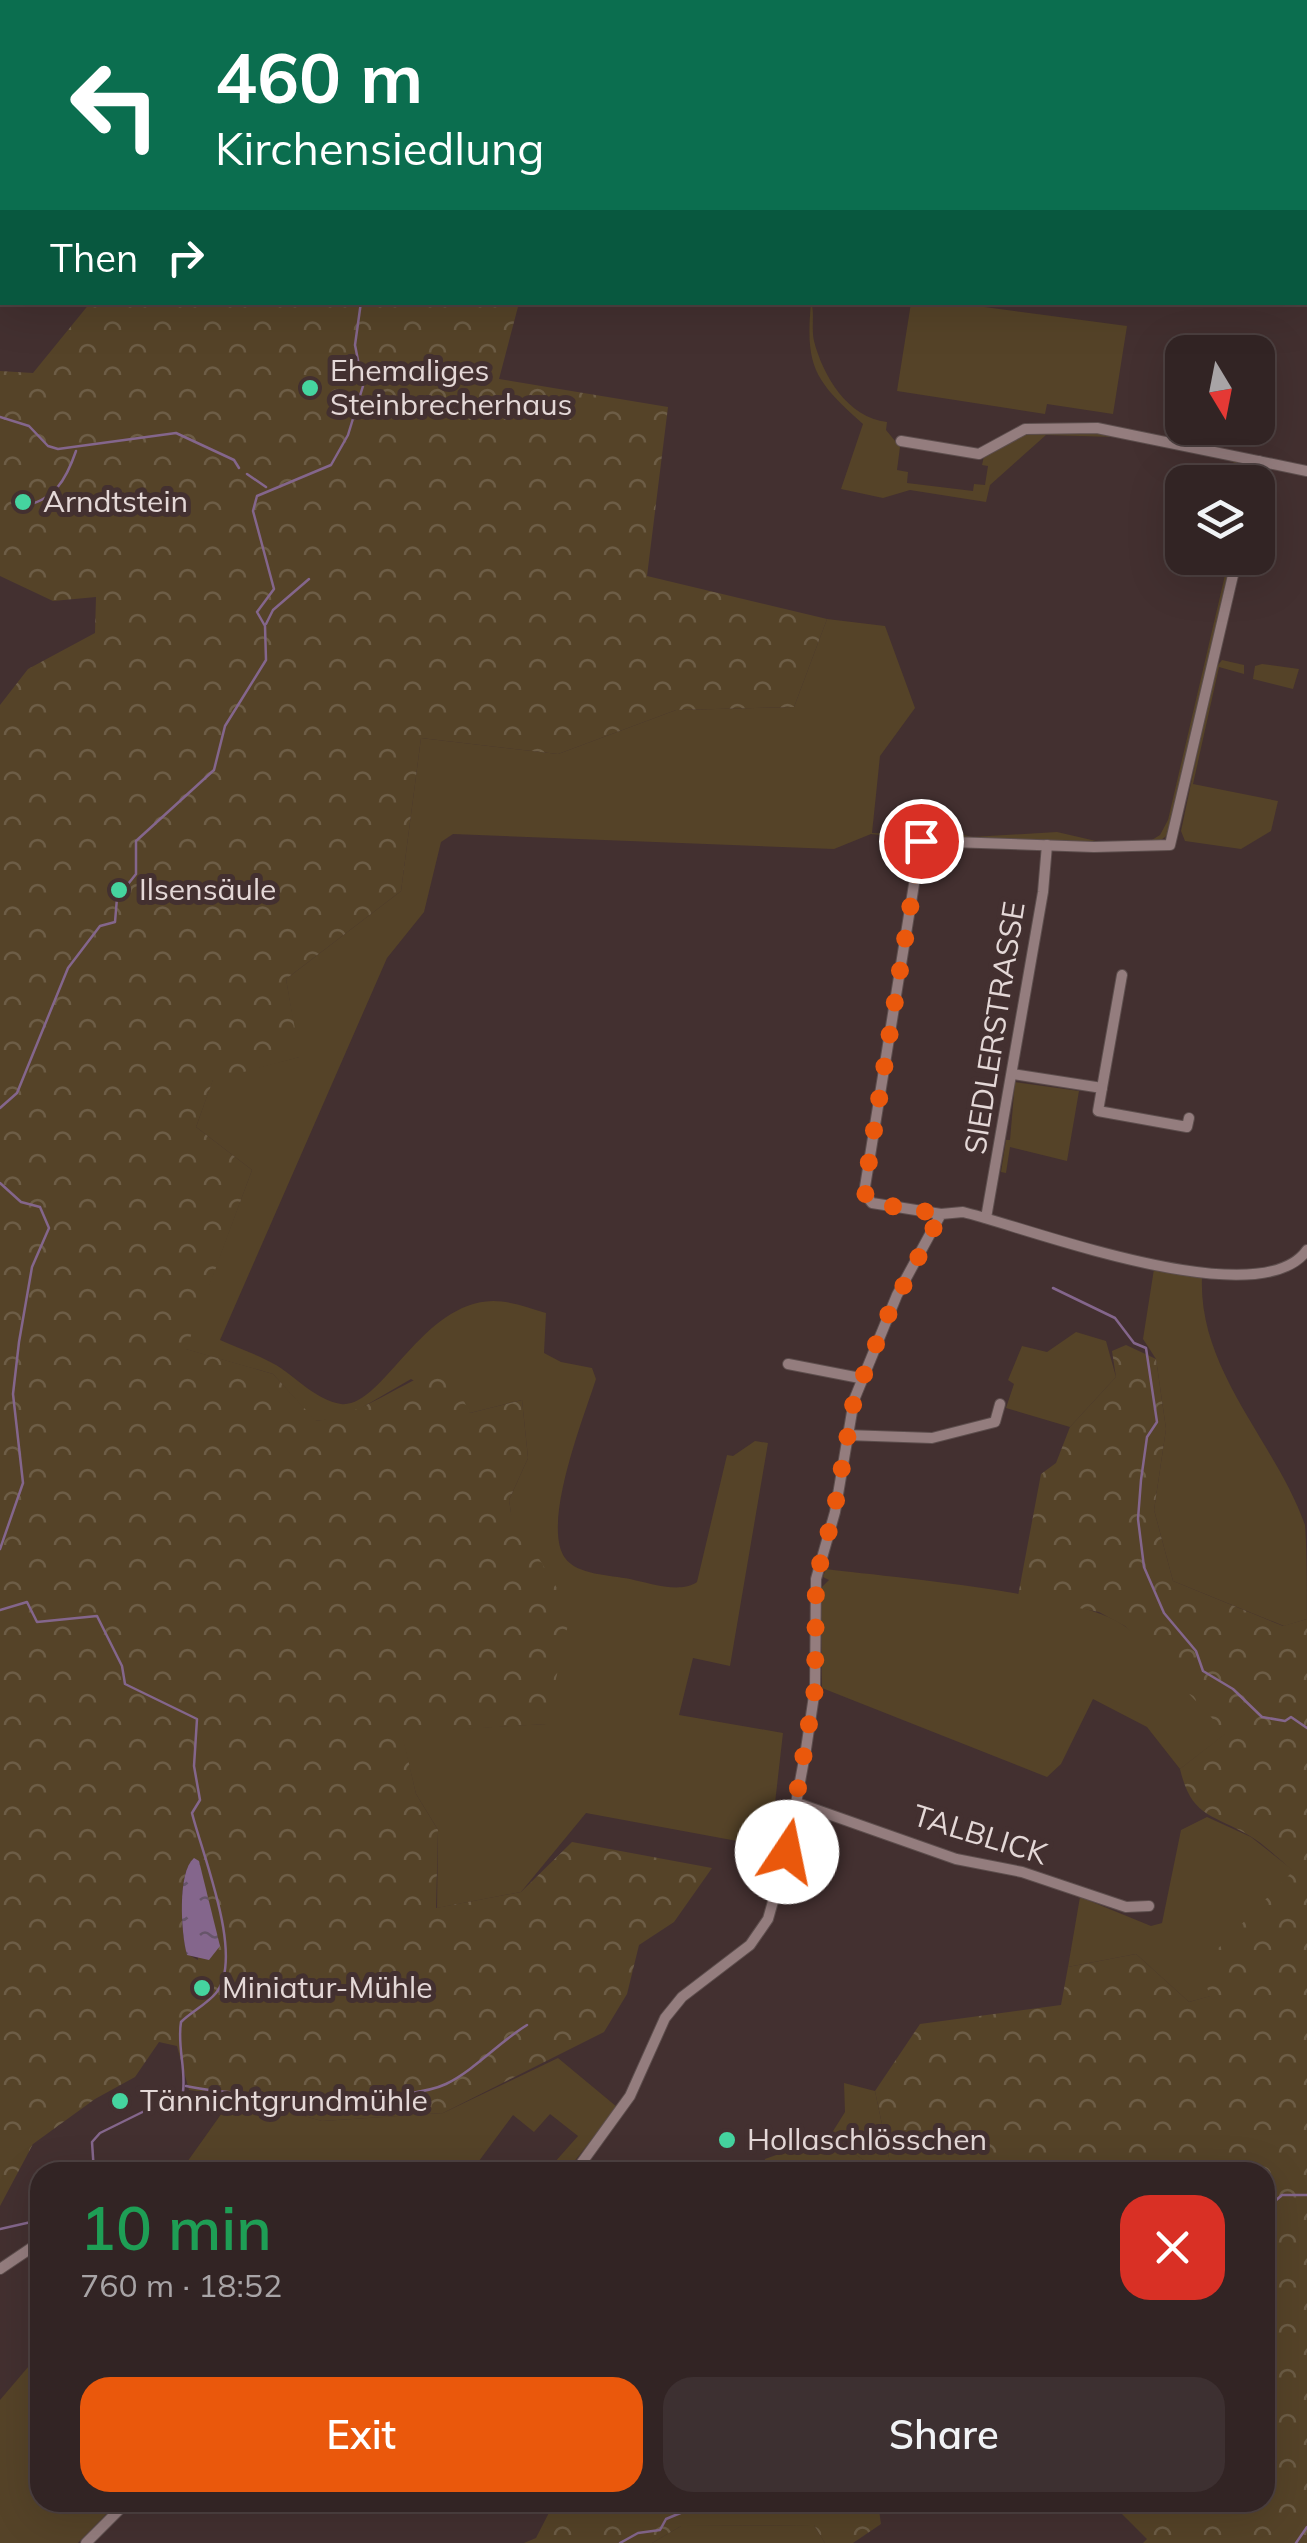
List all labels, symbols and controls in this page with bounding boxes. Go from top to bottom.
text: 460 m [215,33,423,121]
icon: left [50,40,180,170]
text: Kirchensiedlung [215,120,544,176]
icon: right [158,230,213,285]
text: Then [50,234,138,282]
north arrow [1165,335,1275,445]
map controls [1165,335,1275,575]
place label: Ehemaliges Steinbrecherhaus [330,351,572,423]
marker: Ehemaliges Steinbrecherhaus [299,377,321,399]
button: layers [1165,465,1275,575]
place label: Arndtstein [43,482,188,520]
marker: Arndtstein [12,491,34,513]
pin [879,799,964,884]
icon: arrive [894,814,949,869]
place label: Ilsensäule [139,870,276,908]
marker: Ilsensäule [108,879,130,901]
street label: SIEDLERSTRASSE [955,899,1033,1157]
street label: TALBLICK [909,1796,1053,1873]
position arrow [735,1800,839,1904]
place label: Miniatur-Mühle [222,1968,433,2006]
marker: Miniatur-Mühle [191,1977,213,1999]
place label: Tännichtgrundmühle [140,2081,428,2119]
marker: Tännichtgrundmühle [109,2090,131,2112]
place label: Hollaschlösschen [747,2120,987,2158]
marker: Hollaschlösschen [716,2129,738,2151]
text: 10 min [80,2190,272,2265]
button: close [1120,2195,1225,2300]
text: 760 m · 18:52 [80,2265,282,2305]
button: Exit [80,2377,643,2492]
button: Share [663,2377,1225,2492]

